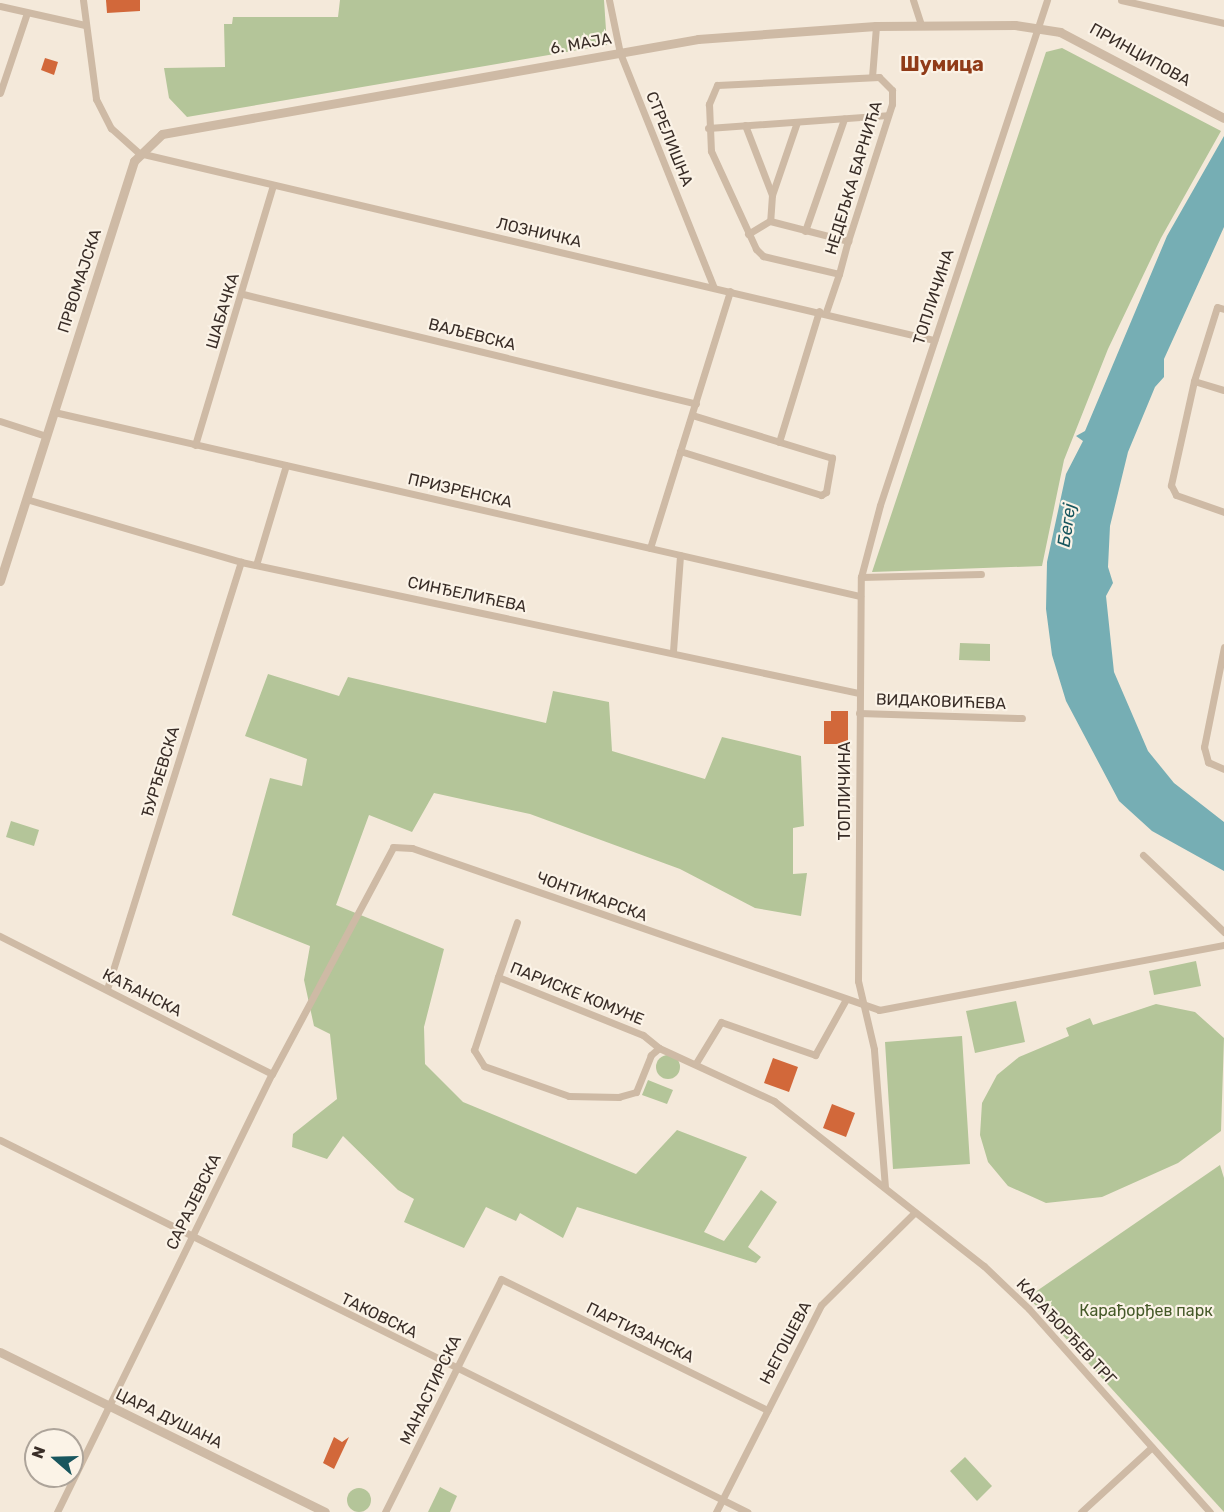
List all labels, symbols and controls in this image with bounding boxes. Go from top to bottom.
street label: ПРИНЦИПОВА [1086,19,1194,91]
street label: 6. МАЈА [549,29,613,59]
district label: Шумица [900,52,984,76]
street label: СТРЕЛИШНА [641,89,697,189]
street label: НЕДЕЉКА БАРНИЋА [821,99,887,257]
street label: ЛОЗНИЧКА [495,214,583,252]
street label: ПРВОМАЈСКА [54,226,106,336]
street label: ТОПЛИЧИНА [910,247,958,347]
street label: ШАБАЧКА [202,271,244,351]
street label: ВАЉЕВСКА [426,315,518,355]
street label: ПРИЗРЕНСКА [406,470,514,512]
water label: Бегеј [1053,502,1081,548]
street label: СИНЂЕЛИЋЕВА [406,573,528,617]
street label: ВИДАКОВИЋЕВА [875,690,1007,714]
street label: ЂУРЂЕВСКА [138,724,184,820]
street label: ТОПЛИЧИНА [835,741,855,841]
street label: ЧОНТИКАРСКА [534,868,650,926]
street label: ПАРИСКЕ КОМУНЕ [507,958,647,1030]
street label: КАЋАНСКА [99,965,185,1021]
street label: САРАЈЕВСКА [162,1151,226,1253]
street label: КАРАЂОРЂЕВ ТРГ [1012,1275,1120,1389]
street label: ТАКОВСКА [338,1289,420,1343]
street label: ЊЕГОШЕВА [756,1298,816,1388]
street label: ПАРТИЗАНСКА [583,1299,697,1367]
park label: Карађорђев парк [1079,1301,1213,1321]
street label: МАНАСТИРСКА [396,1332,466,1448]
street label: ЦАРА ДУШАНА [113,1385,225,1453]
north arrow [24,1428,84,1488]
text: N [28,1444,49,1461]

